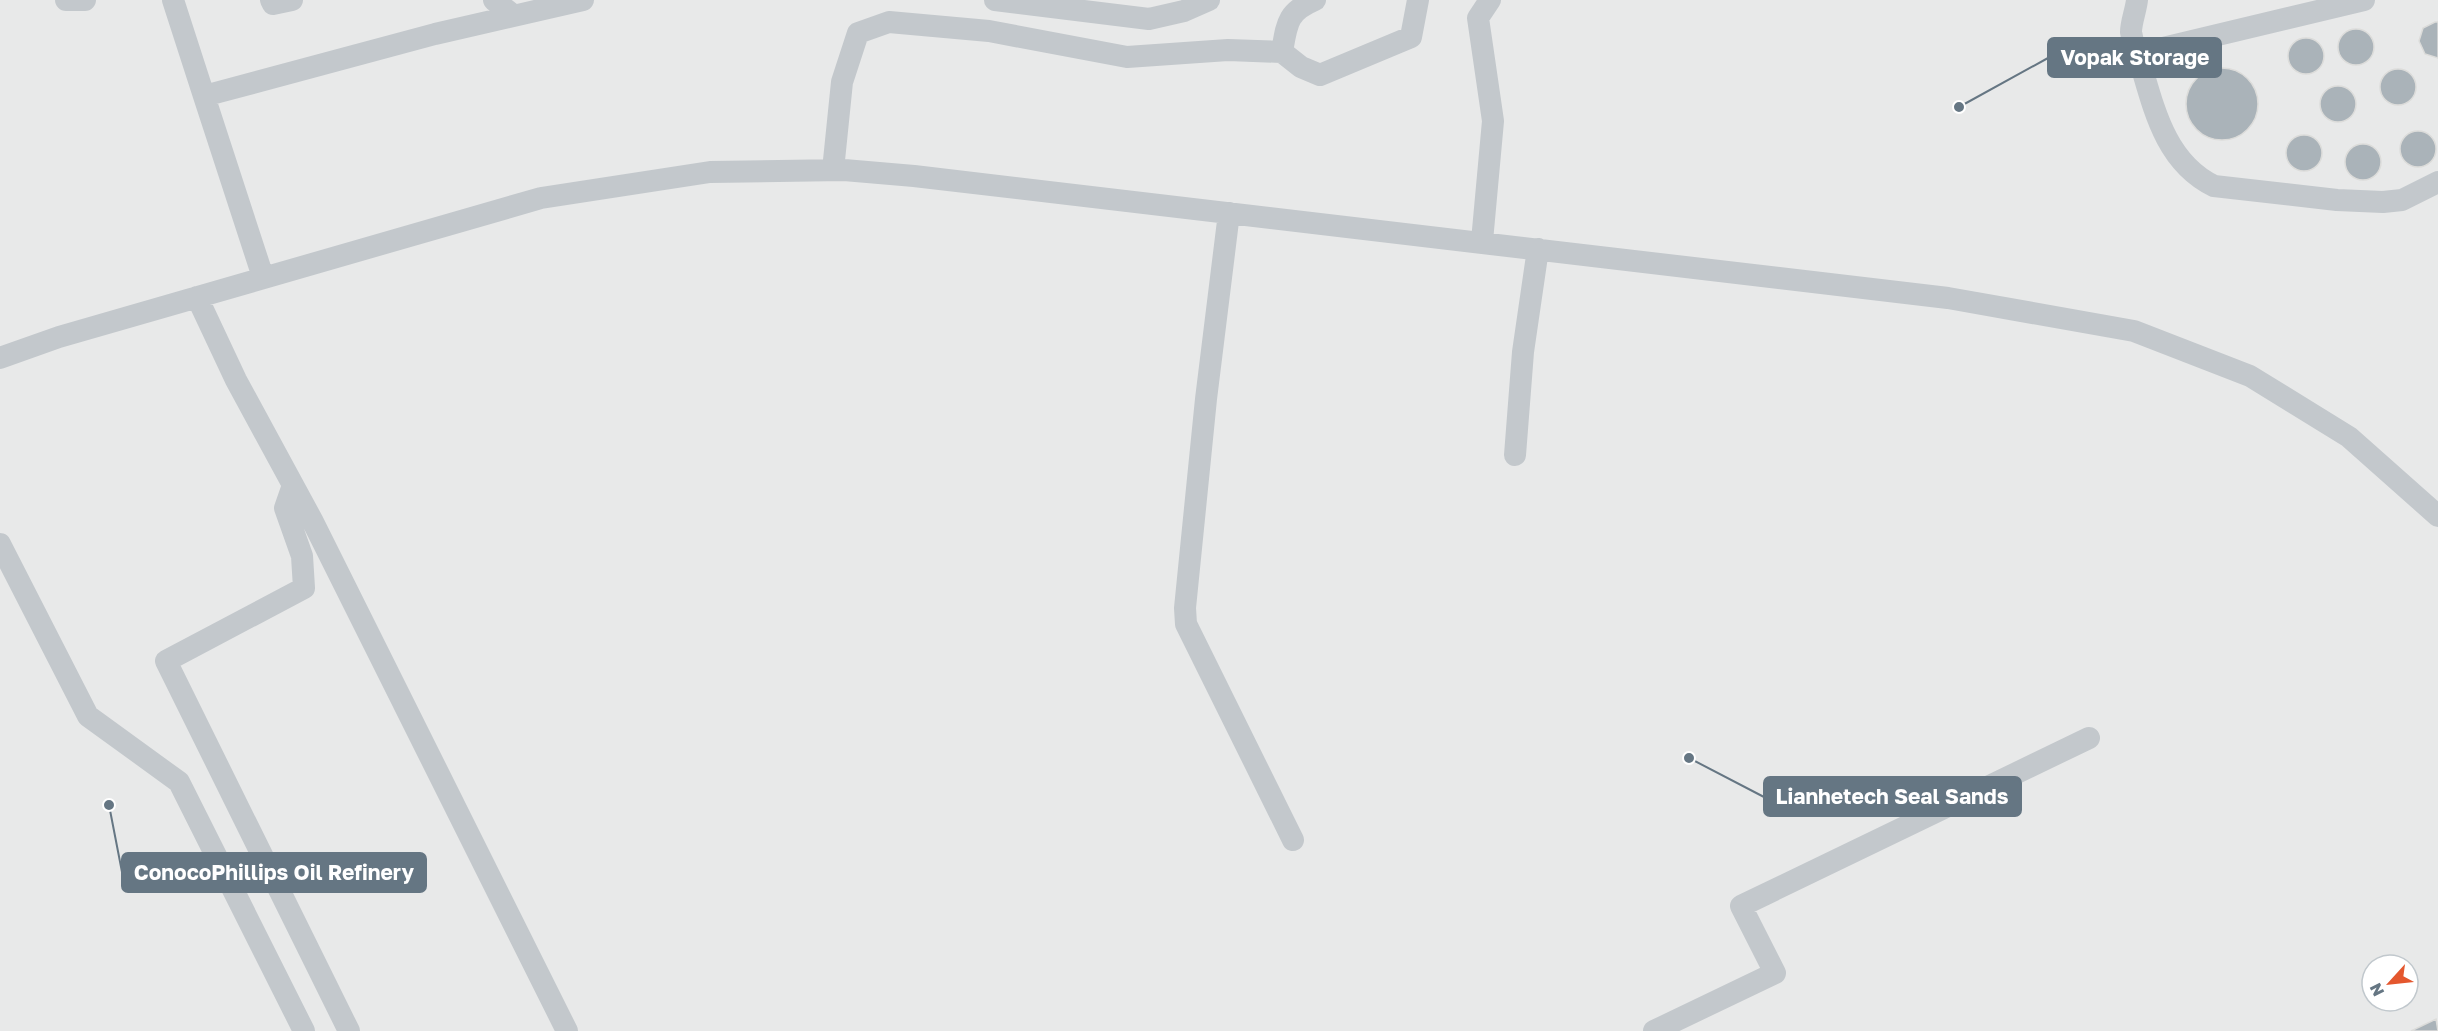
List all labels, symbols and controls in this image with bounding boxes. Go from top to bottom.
callout: Vopak Storage [2048,38,2221,77]
text: Vopak Storage [2061,44,2210,70]
callout: Lianhetech Seal Sands [1764,777,2021,816]
text: Lianhetech Seal Sands [1776,783,2009,809]
callout: ConocoPhillips Oil Refinery [122,853,426,892]
text: ConocoPhillips Oil Refinery [134,859,415,885]
north arrow [2360,953,2420,1013]
text: N [2365,980,2388,1000]

